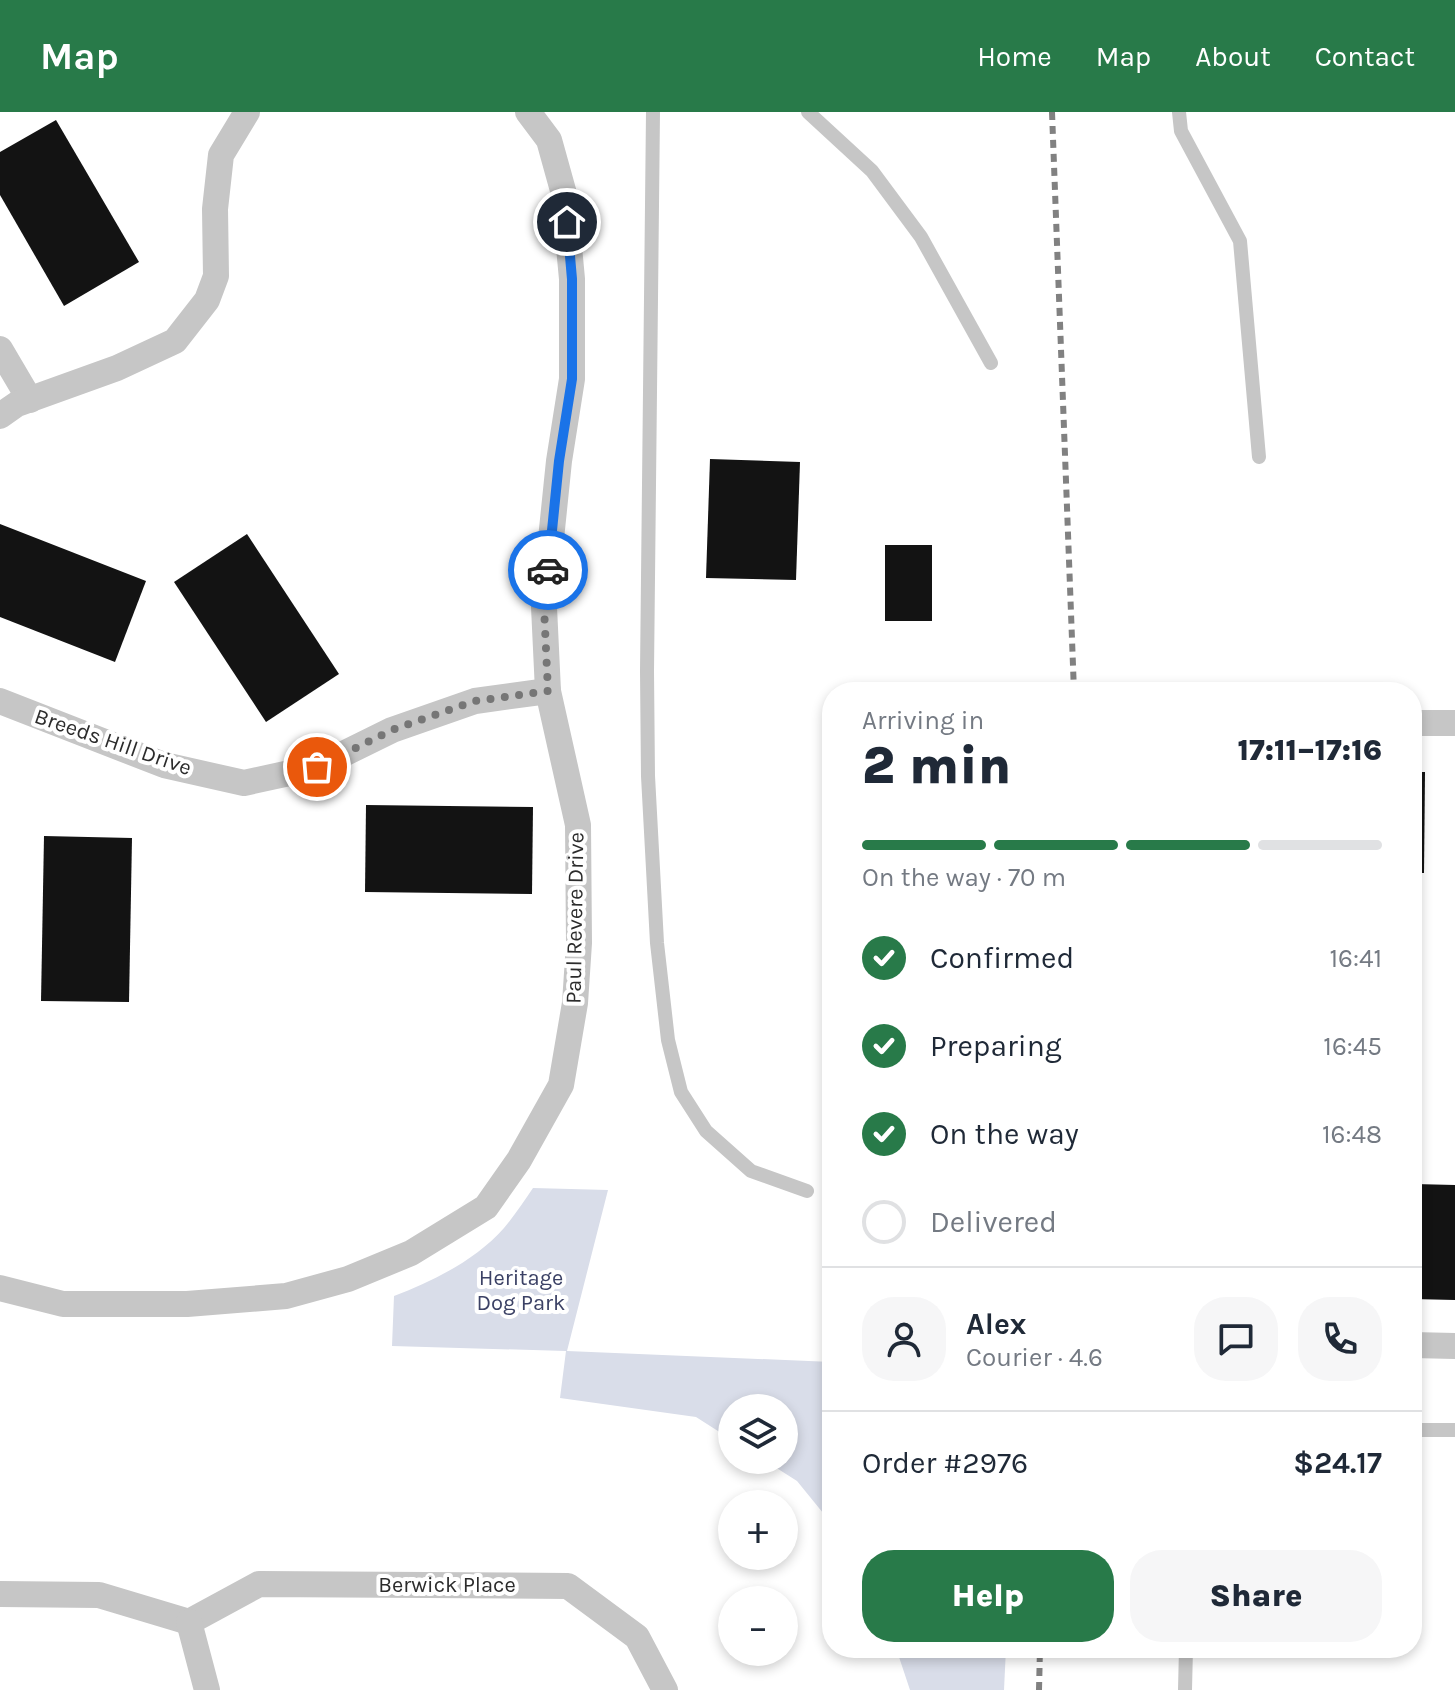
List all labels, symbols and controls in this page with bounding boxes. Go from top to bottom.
text: Map [40,34,119,79]
text: Home [977,40,1052,73]
text: Map [1096,40,1151,73]
text: About [1195,40,1271,73]
text: Contact [1315,40,1415,73]
pin [533,188,601,256]
icon: home [545,200,589,244]
courier [508,530,588,610]
icon: car [526,548,570,592]
street label: Breeds Hill Drive [31,703,195,781]
text: Arriving in [862,705,984,736]
text: 17:11–17:16 [1237,732,1382,768]
pin [283,733,351,801]
text: 2 min [862,735,1011,796]
icon: bag [295,745,339,789]
street label: Paul Revere Drive [561,832,589,1004]
text: On the way · 70 m [862,862,1066,893]
icon: check [862,936,906,980]
text: Confirmed [930,940,1074,976]
text: 16:41 [1329,943,1382,974]
icon: check [862,1024,906,1068]
text: Preparing [930,1028,1062,1064]
text: 16:45 [1323,1031,1382,1062]
icon: check [862,1112,906,1156]
text: On the way [930,1116,1079,1152]
text: 16:48 [1322,1119,1382,1150]
text: Delivered [930,1204,1057,1240]
park label: Heritage Dog Park [477,1265,565,1316]
button: person [862,1297,946,1381]
button: chat [1194,1297,1278,1381]
button: phone [1298,1297,1382,1381]
text: Alex [966,1306,1026,1342]
text: Courier · 4.6 [966,1342,1103,1373]
map controls [718,1394,798,1666]
button: layers [718,1394,798,1474]
text: Order #2976 [862,1445,1028,1481]
text: $24.17 [1293,1445,1382,1481]
button: + [718,1490,798,1570]
button: Help [862,1550,1114,1642]
button: Share [1130,1550,1382,1642]
street label: Berwick Place [378,1572,516,1598]
button: − [718,1586,798,1666]

